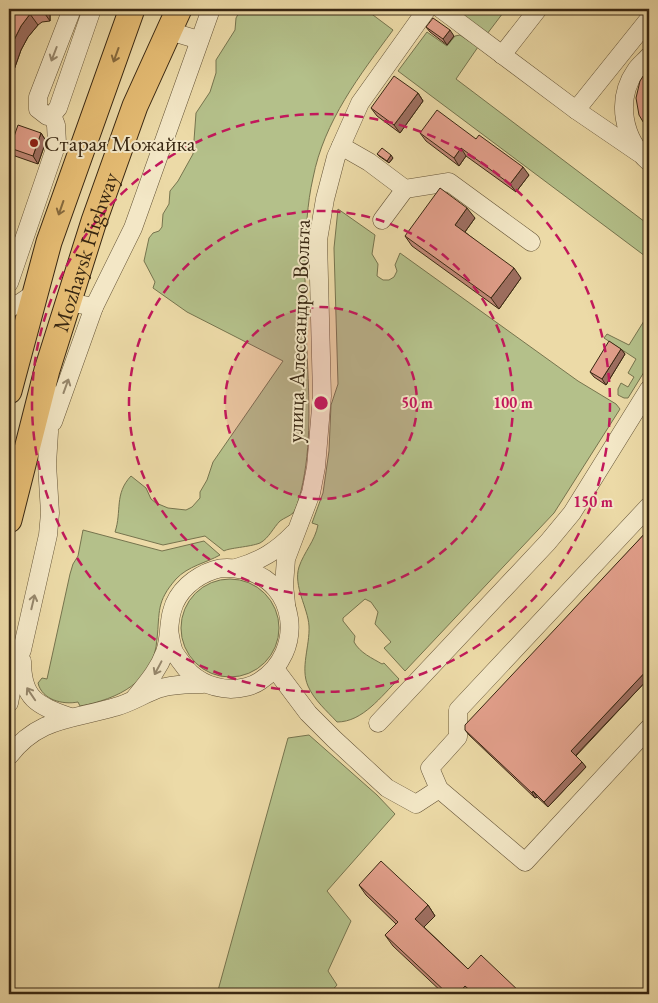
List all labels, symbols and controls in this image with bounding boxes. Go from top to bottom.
one-way arrow [49,46,58,62]
one-way arrow [111,46,120,62]
place label: Старая Можайка [44,129,196,158]
marker: Старая Можайка [28,137,40,149]
street label: Mozhaysk Highway [46,168,125,335]
one-way arrow [56,200,66,216]
street label: улица Алессандро Вольта [280,219,317,443]
one-way arrow [62,379,71,394]
text: 50 m [401,393,433,412]
text: 100 m [493,393,533,412]
centre of rings [312,394,330,412]
text: 150 m [573,492,613,511]
one-way arrow [29,594,38,610]
one-way arrow [153,660,162,675]
one-way arrow [26,687,36,701]

